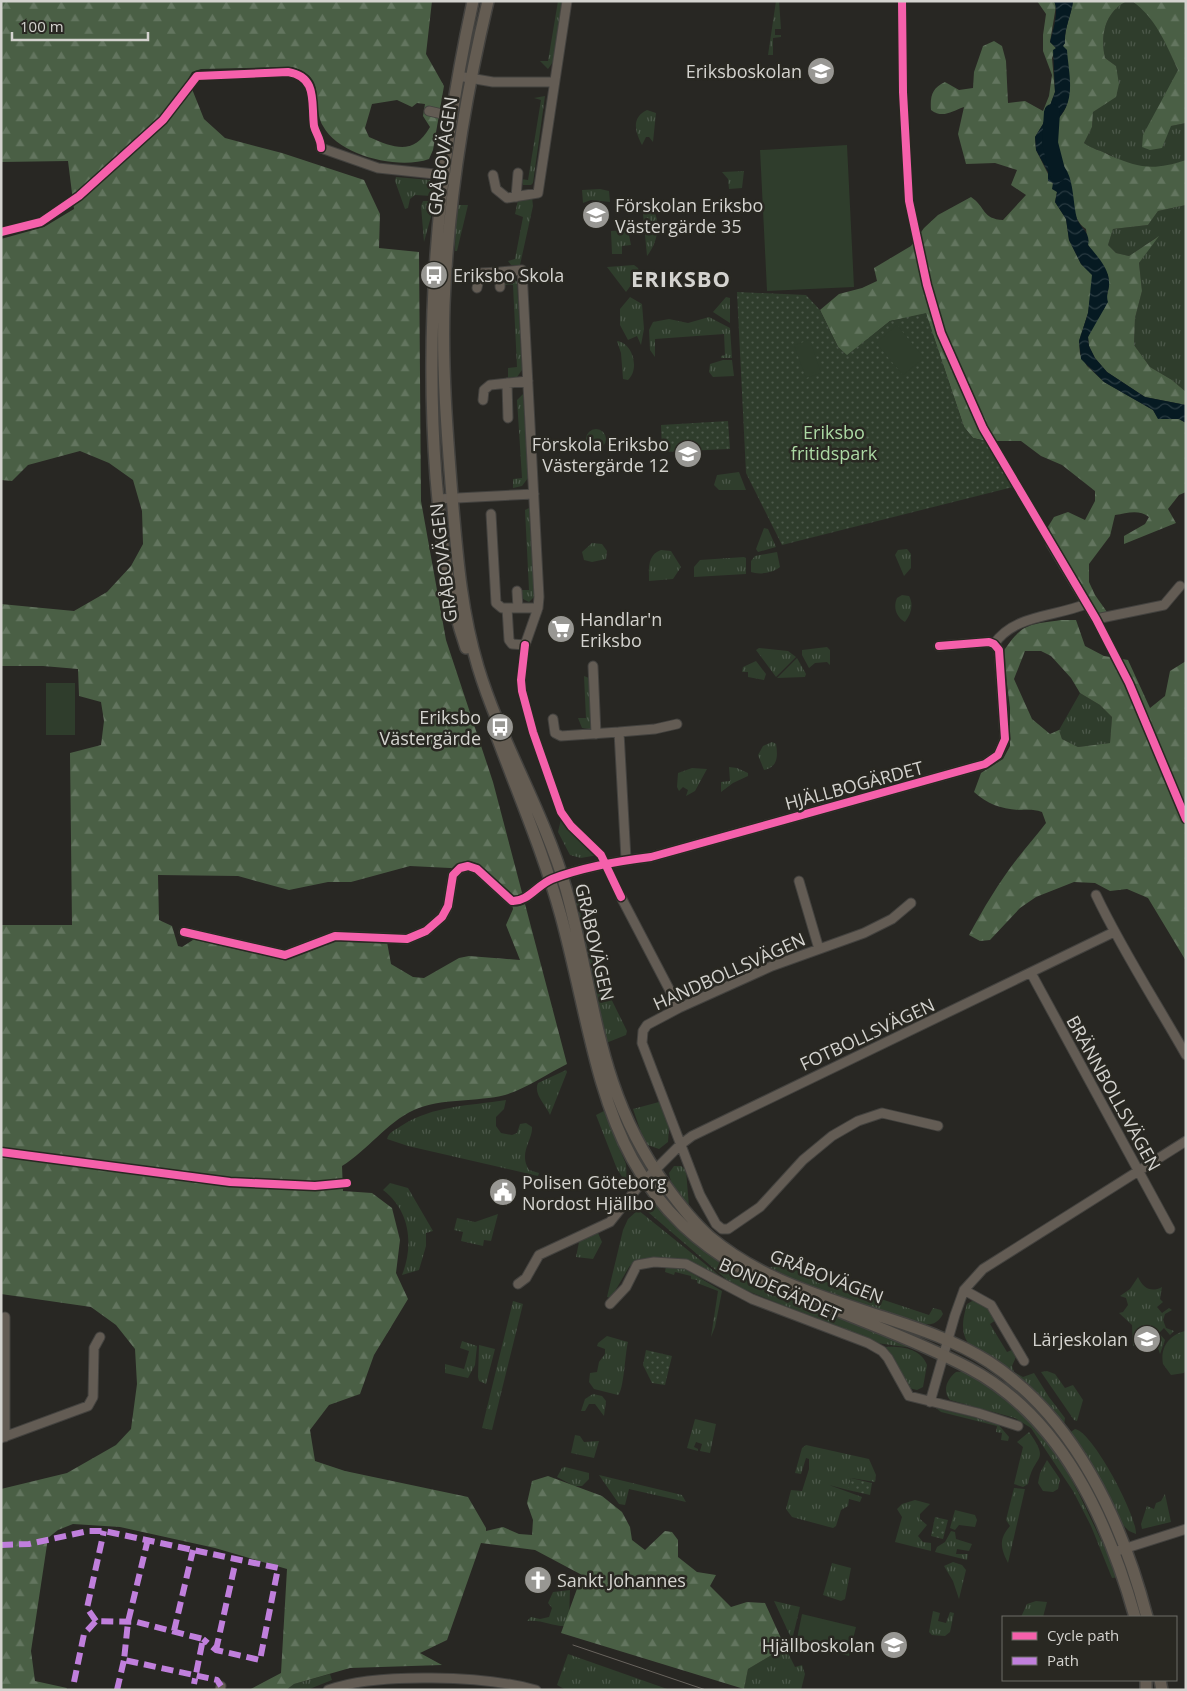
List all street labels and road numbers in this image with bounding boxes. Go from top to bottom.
street label: GRÅBOVÄGEN [422,95,462,217]
street label: GRÅBOVÄGEN [424,502,462,624]
street label: HJÄLLBOGÄRDET [782,755,926,815]
street label: GRÅBOVÄGEN [570,881,620,1003]
street label: HANDBOLLSVÄGEN [649,927,809,1015]
street label: FOTBOLLSVÄGEN [796,992,938,1076]
street label: BRÄNNBOLLSVÄGEN [1061,1011,1167,1175]
street label: GRÅBOVÄGEN [767,1243,887,1309]
street label: BONDEGÄRDET [715,1251,845,1327]

